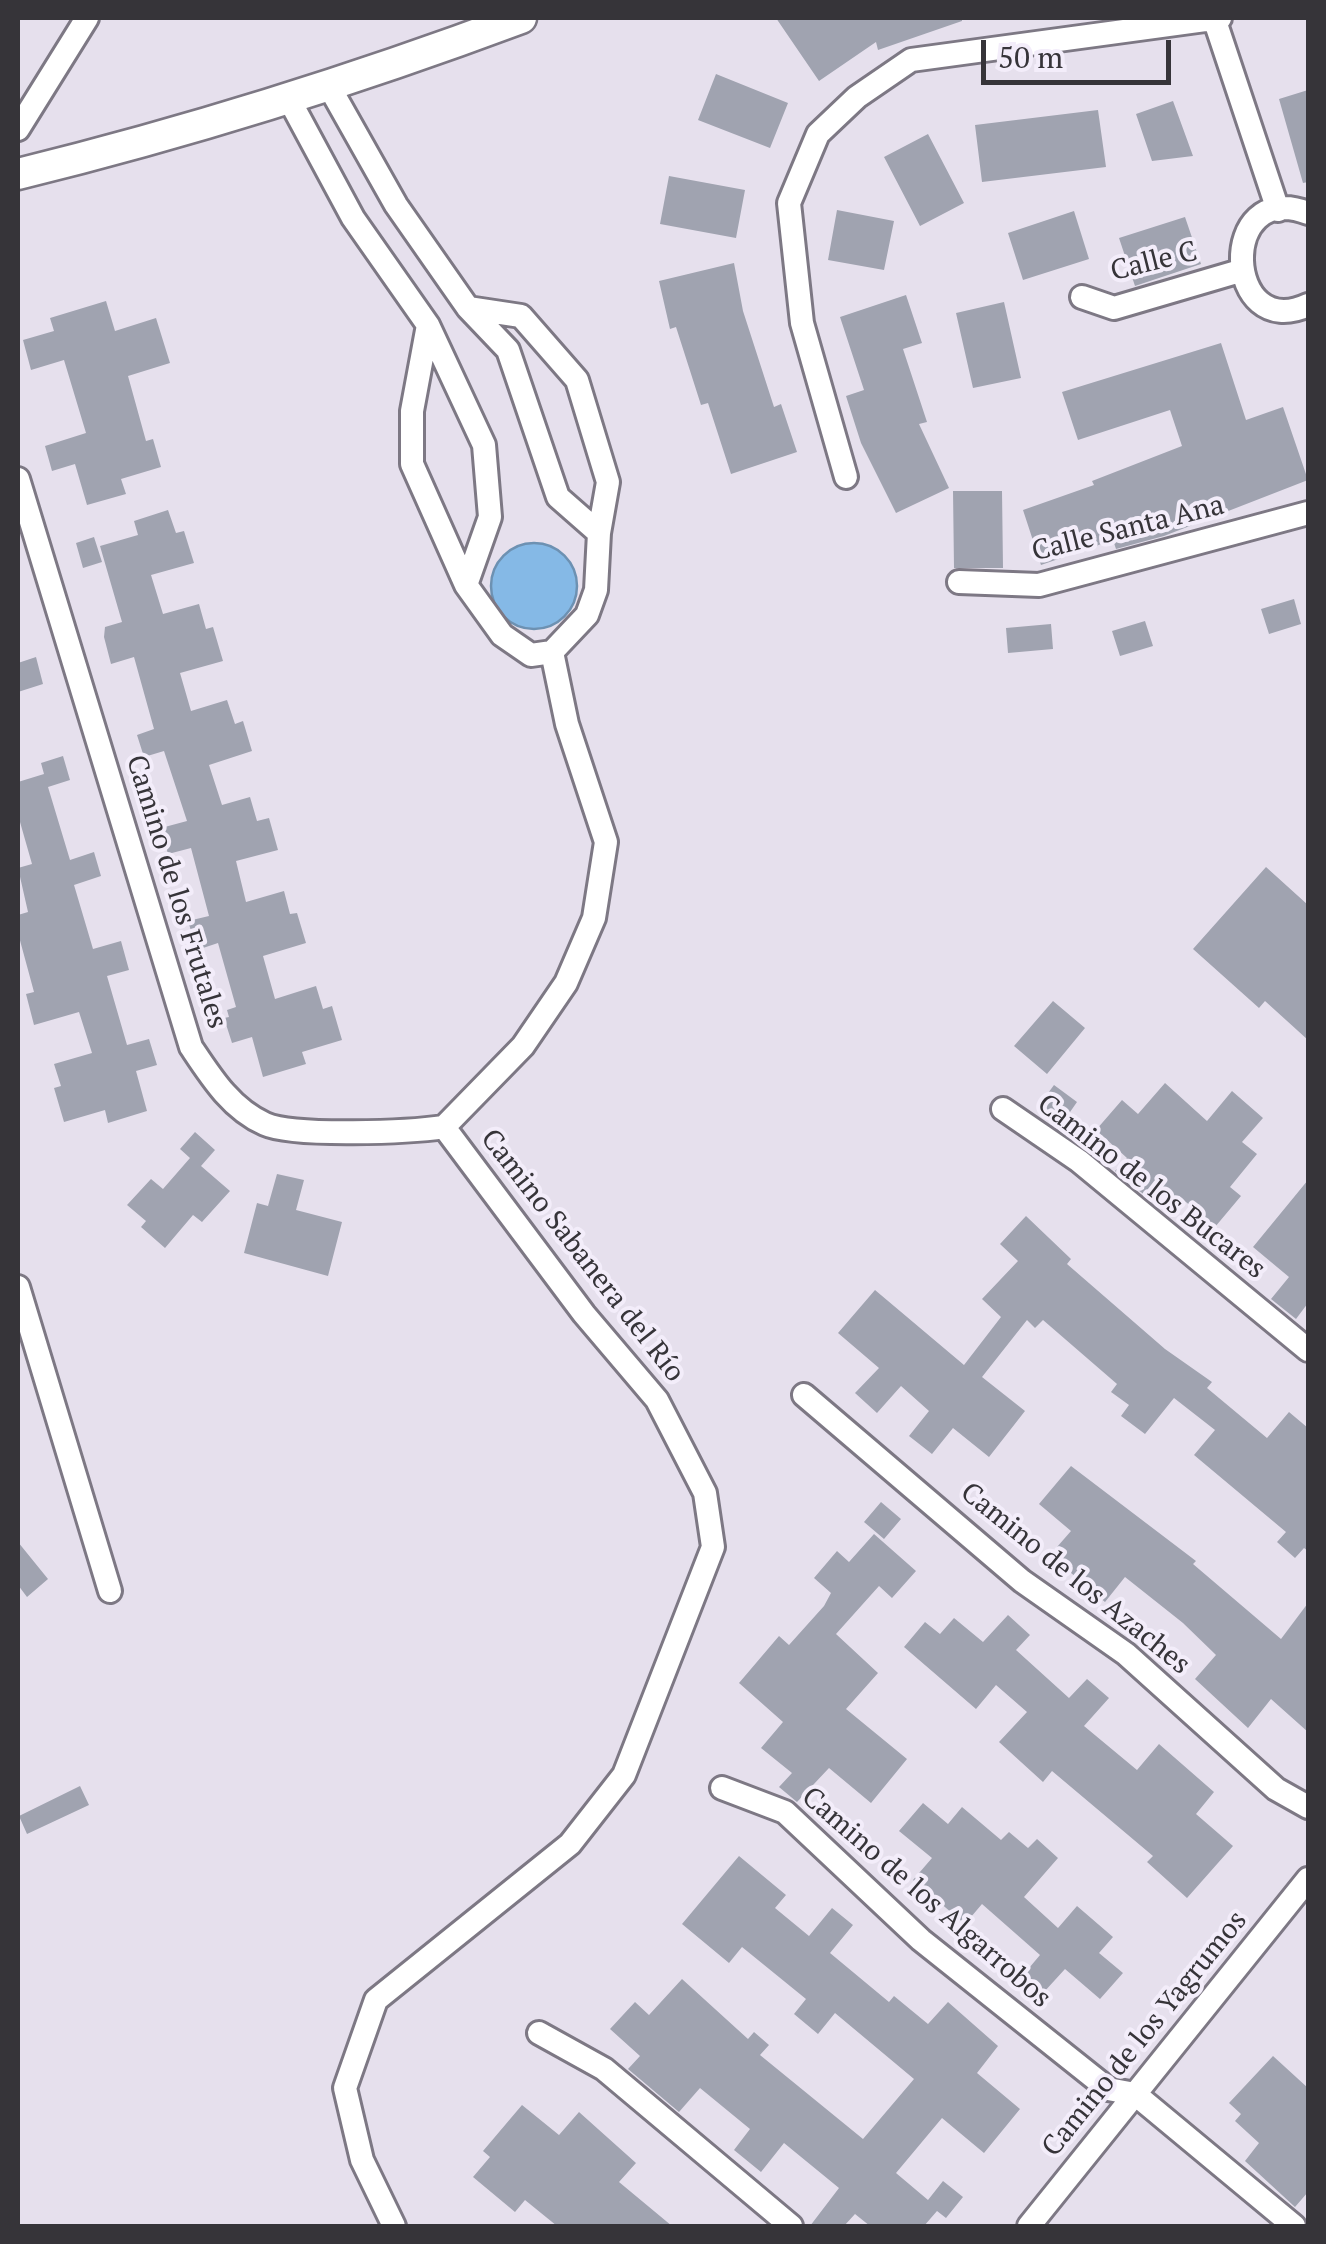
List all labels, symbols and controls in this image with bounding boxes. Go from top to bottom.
scale bar [986,20,1176,82]
text: 50 m [998,37,1063,77]
street label: Calle C [1107,235,1201,289]
street label: Calle Santa Ana [1028,489,1228,569]
street label: Camino de los Frutales [118,751,234,1033]
street label: Camino de los Bucares [1030,1087,1272,1287]
street label: Camino Sabanera del Río [473,1123,691,1389]
street label: Camino de los Azaches [953,1476,1197,1682]
street label: Camino de los Algarrobos [795,1781,1057,2015]
street label: Camino de los Yagrumos [1036,1904,1254,2164]

